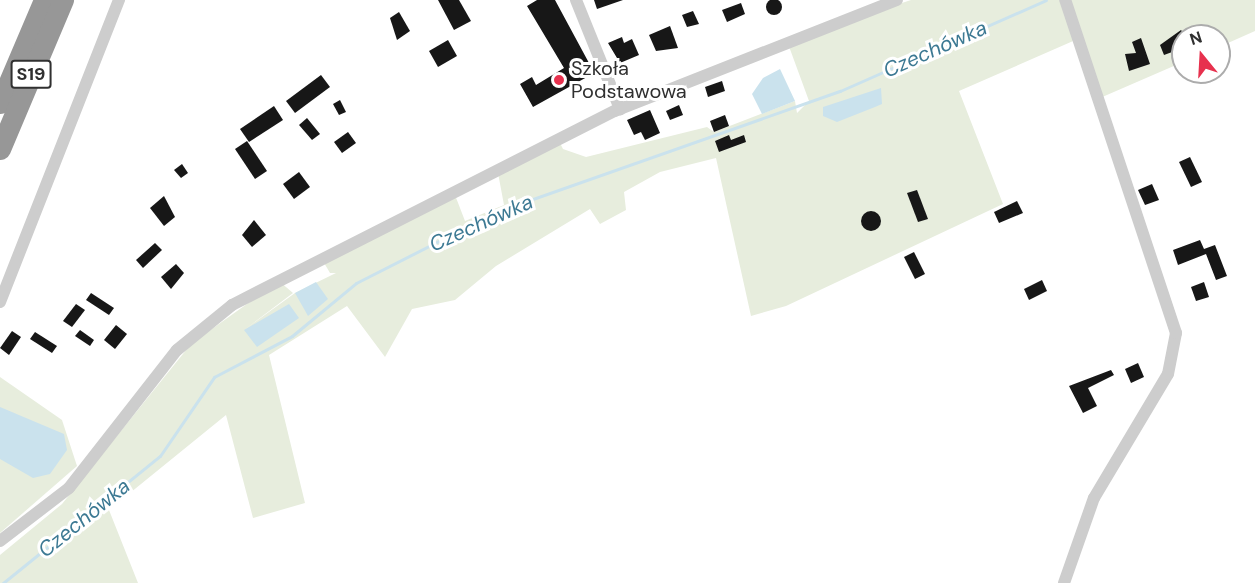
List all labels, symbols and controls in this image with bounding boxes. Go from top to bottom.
water label: Czechówka [879,15,991,83]
north arrow [1171,24,1231,84]
text: N [1187,27,1205,50]
place label: Szkoła Podstawowa [571,56,687,103]
road number: S19 [10,59,52,89]
marker: Szkoła Podstawowa [552,73,566,87]
water label: Czechówka [425,189,537,257]
water label: Czechówka [33,473,135,563]

